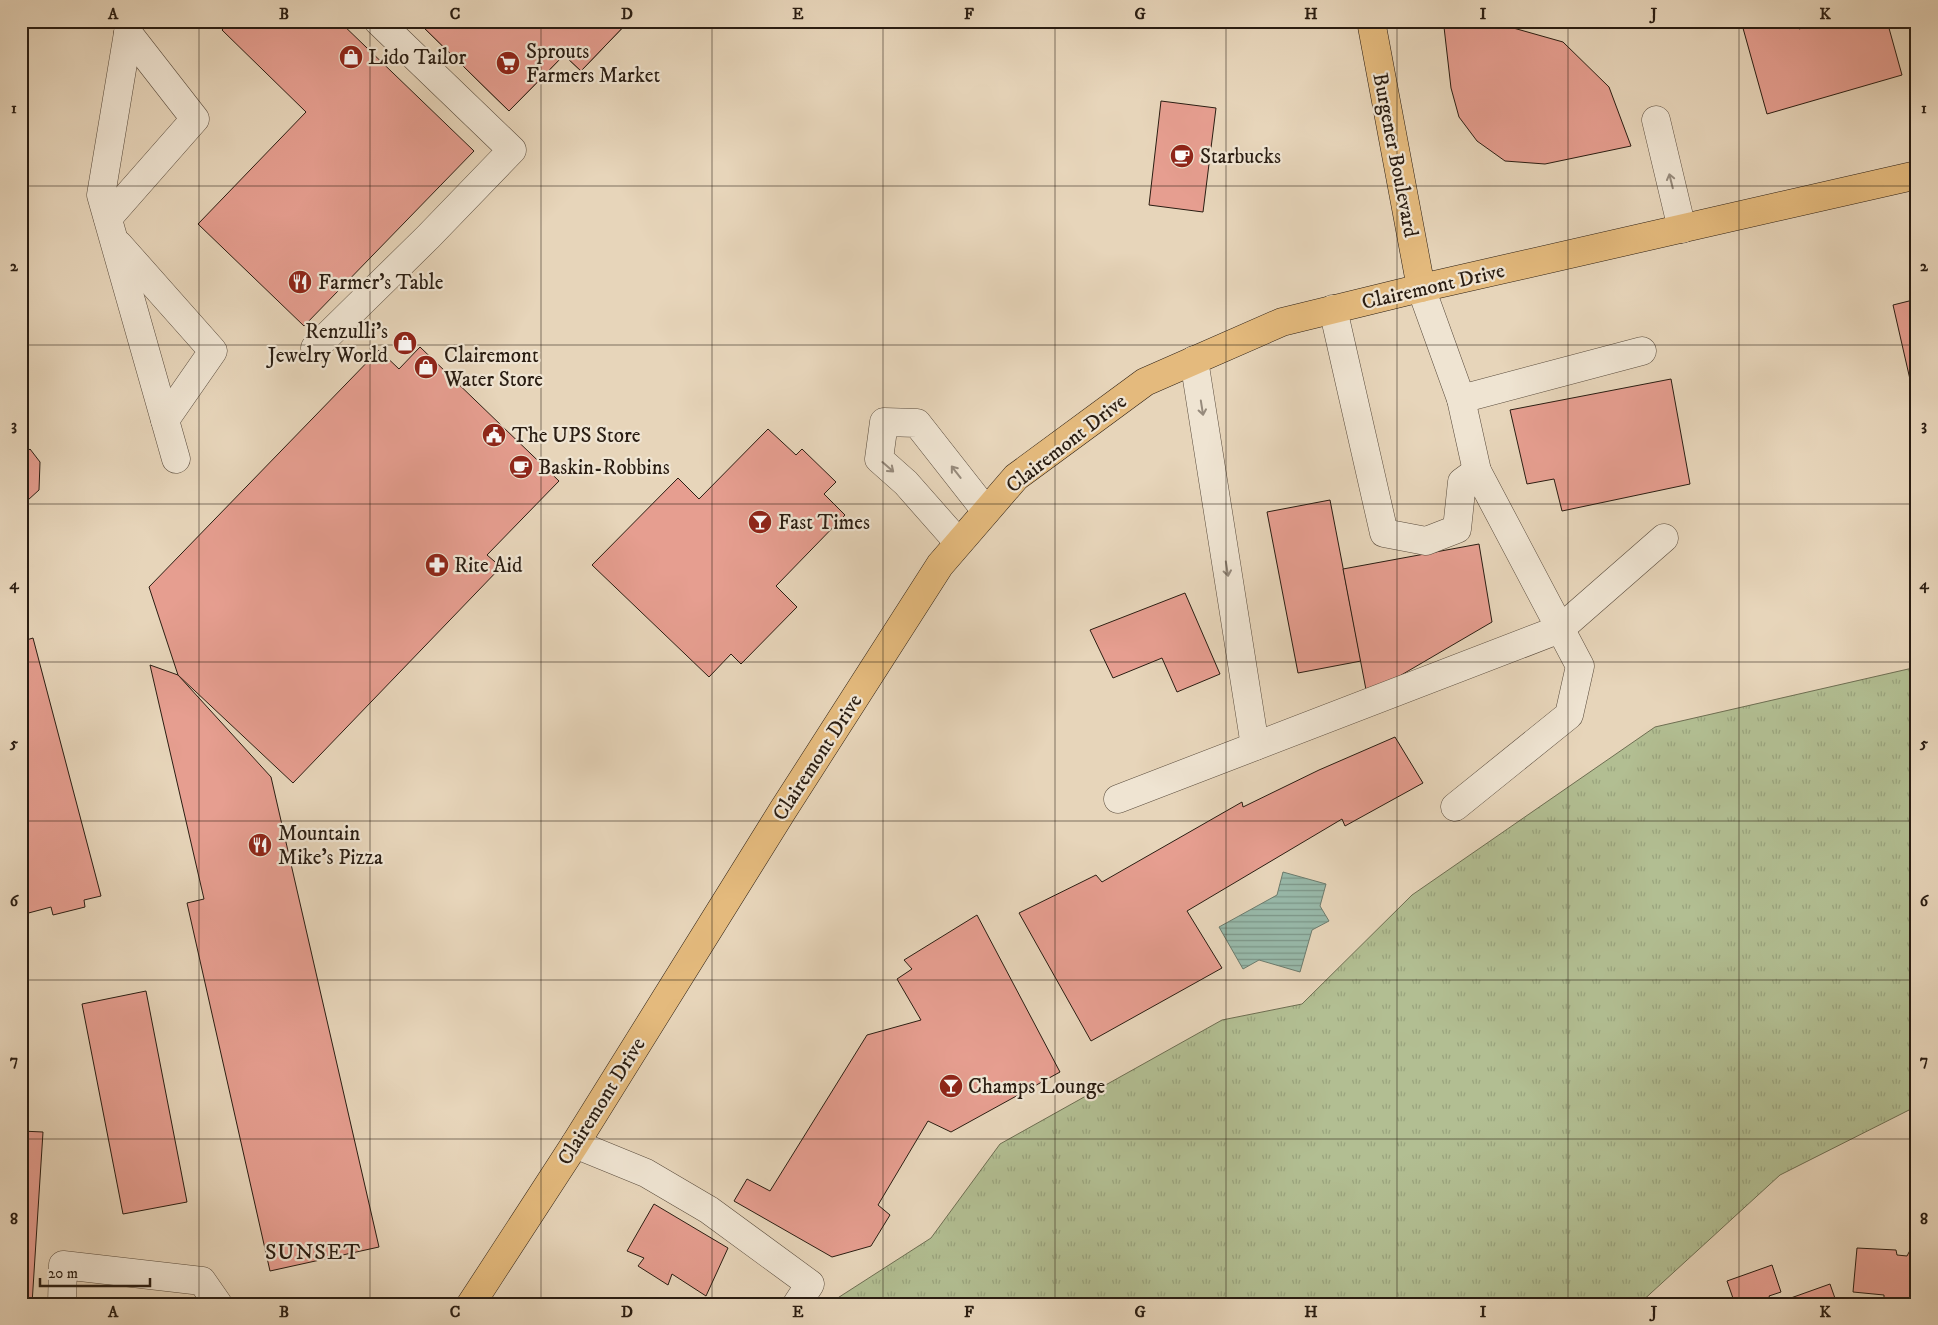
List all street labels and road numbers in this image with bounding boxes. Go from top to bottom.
street label: Burgener Boulevard [1366,71,1424,240]
street label: Clairemont Drive [1359,258,1508,316]
street label: Clairemont Drive [1001,388,1132,499]
street label: Clairemont Drive [767,689,869,826]
street label: Clairemont Drive [552,1033,652,1170]

